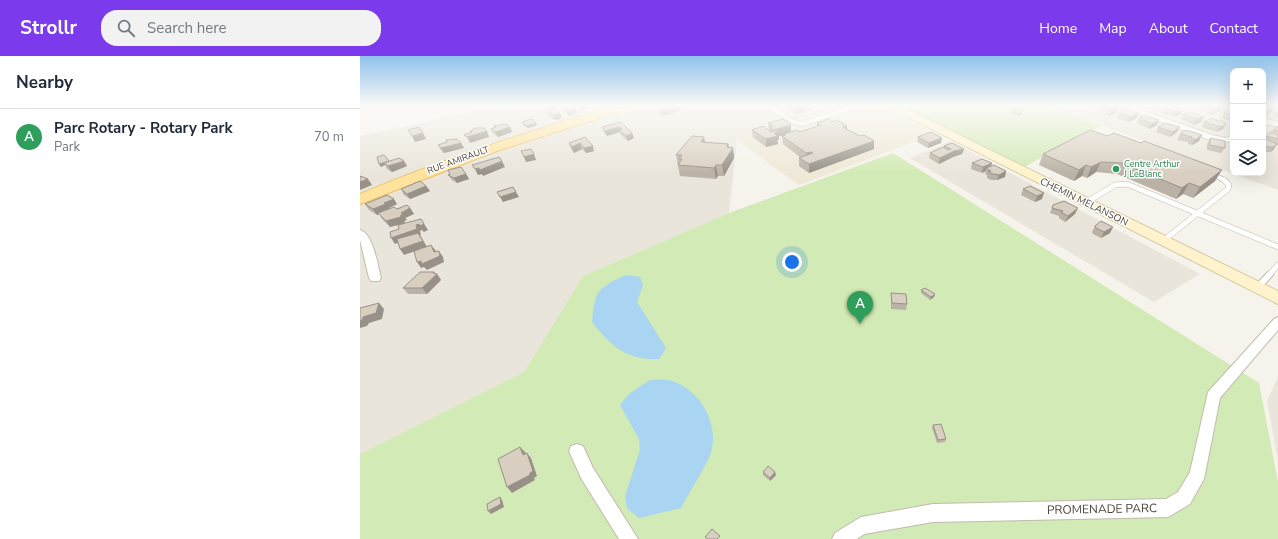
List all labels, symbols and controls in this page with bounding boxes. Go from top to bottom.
search box [101,10,381,46]
text: Strollr [20,15,77,41]
icon: search [115,17,137,39]
text: Search here [147,18,227,38]
text: Home [1039,19,1077,38]
text: Map [1099,19,1127,38]
text: About [1149,19,1188,38]
text: Contact [1210,19,1258,38]
map controls [1230,68,1266,176]
button: + [1230,68,1266,104]
text: Nearby [16,71,73,94]
button: − [1230,104,1266,140]
text: Parc Rotary - Rotary Park [54,118,232,138]
text: A [24,128,34,146]
text: 70 m [314,128,344,146]
text: Park [54,138,80,156]
button: layers [1230,140,1266,176]
street label: RUE AMIRAULT [425,143,491,177]
place label: Centre Arthur J LeBlanc [1123,158,1180,180]
marker: Centre Arthur J LeBlanc [1111,164,1121,174]
street label: CHEMIN MELANSON [1037,174,1131,230]
your location [782,252,802,272]
pin: A [847,291,873,324]
street label: PROMENADE PARC [1047,500,1157,518]

